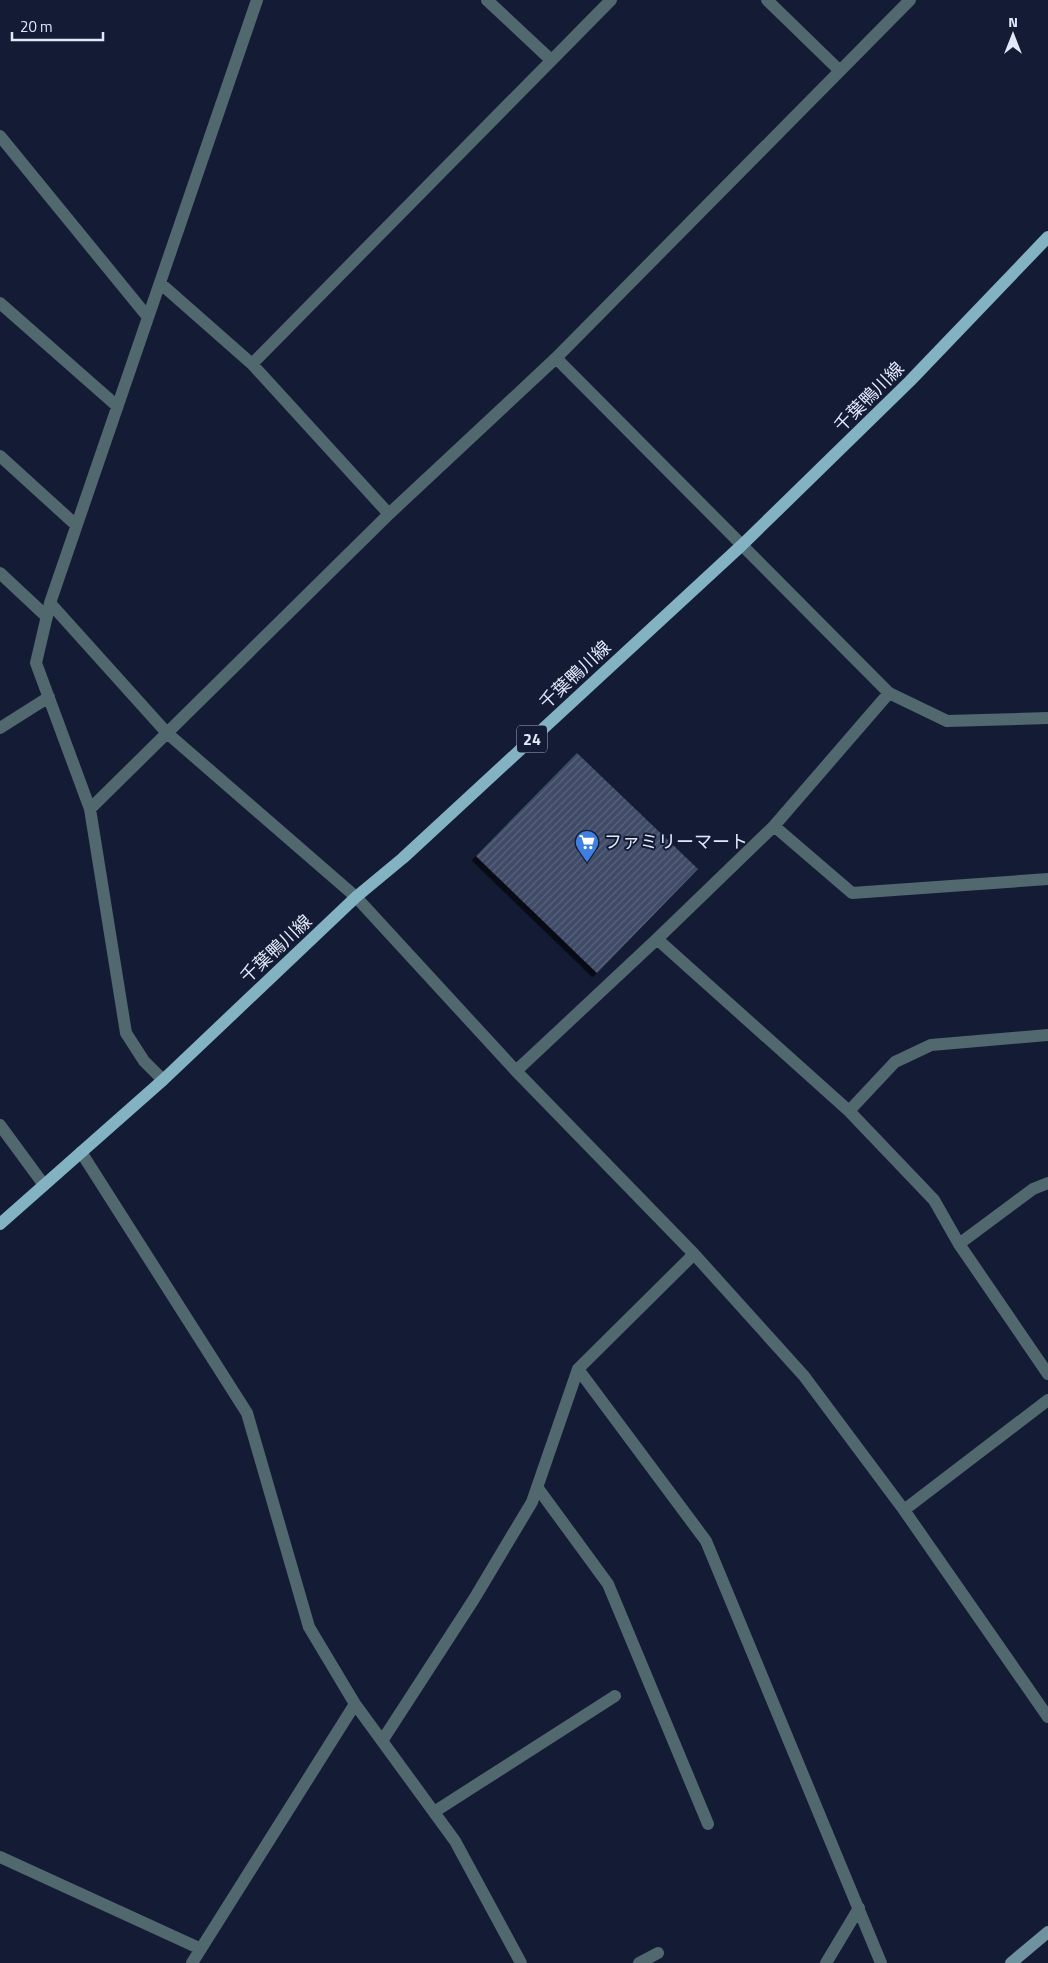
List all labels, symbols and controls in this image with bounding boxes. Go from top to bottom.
scale bar [12,10,104,42]
north arrow [988,10,1038,60]
text: N [1008,11,1018,32]
text: 20 m [20,15,53,38]
street label: 千葉鴨川線 [827,355,910,438]
street label: 千葉鴨川線 [533,634,617,715]
road number: 24 [517,726,547,752]
place label: ファミリーマート [604,828,748,855]
supermarket icon: ファミリーマート [574,829,600,863]
street label: 千葉鴨川線 [234,908,318,989]

